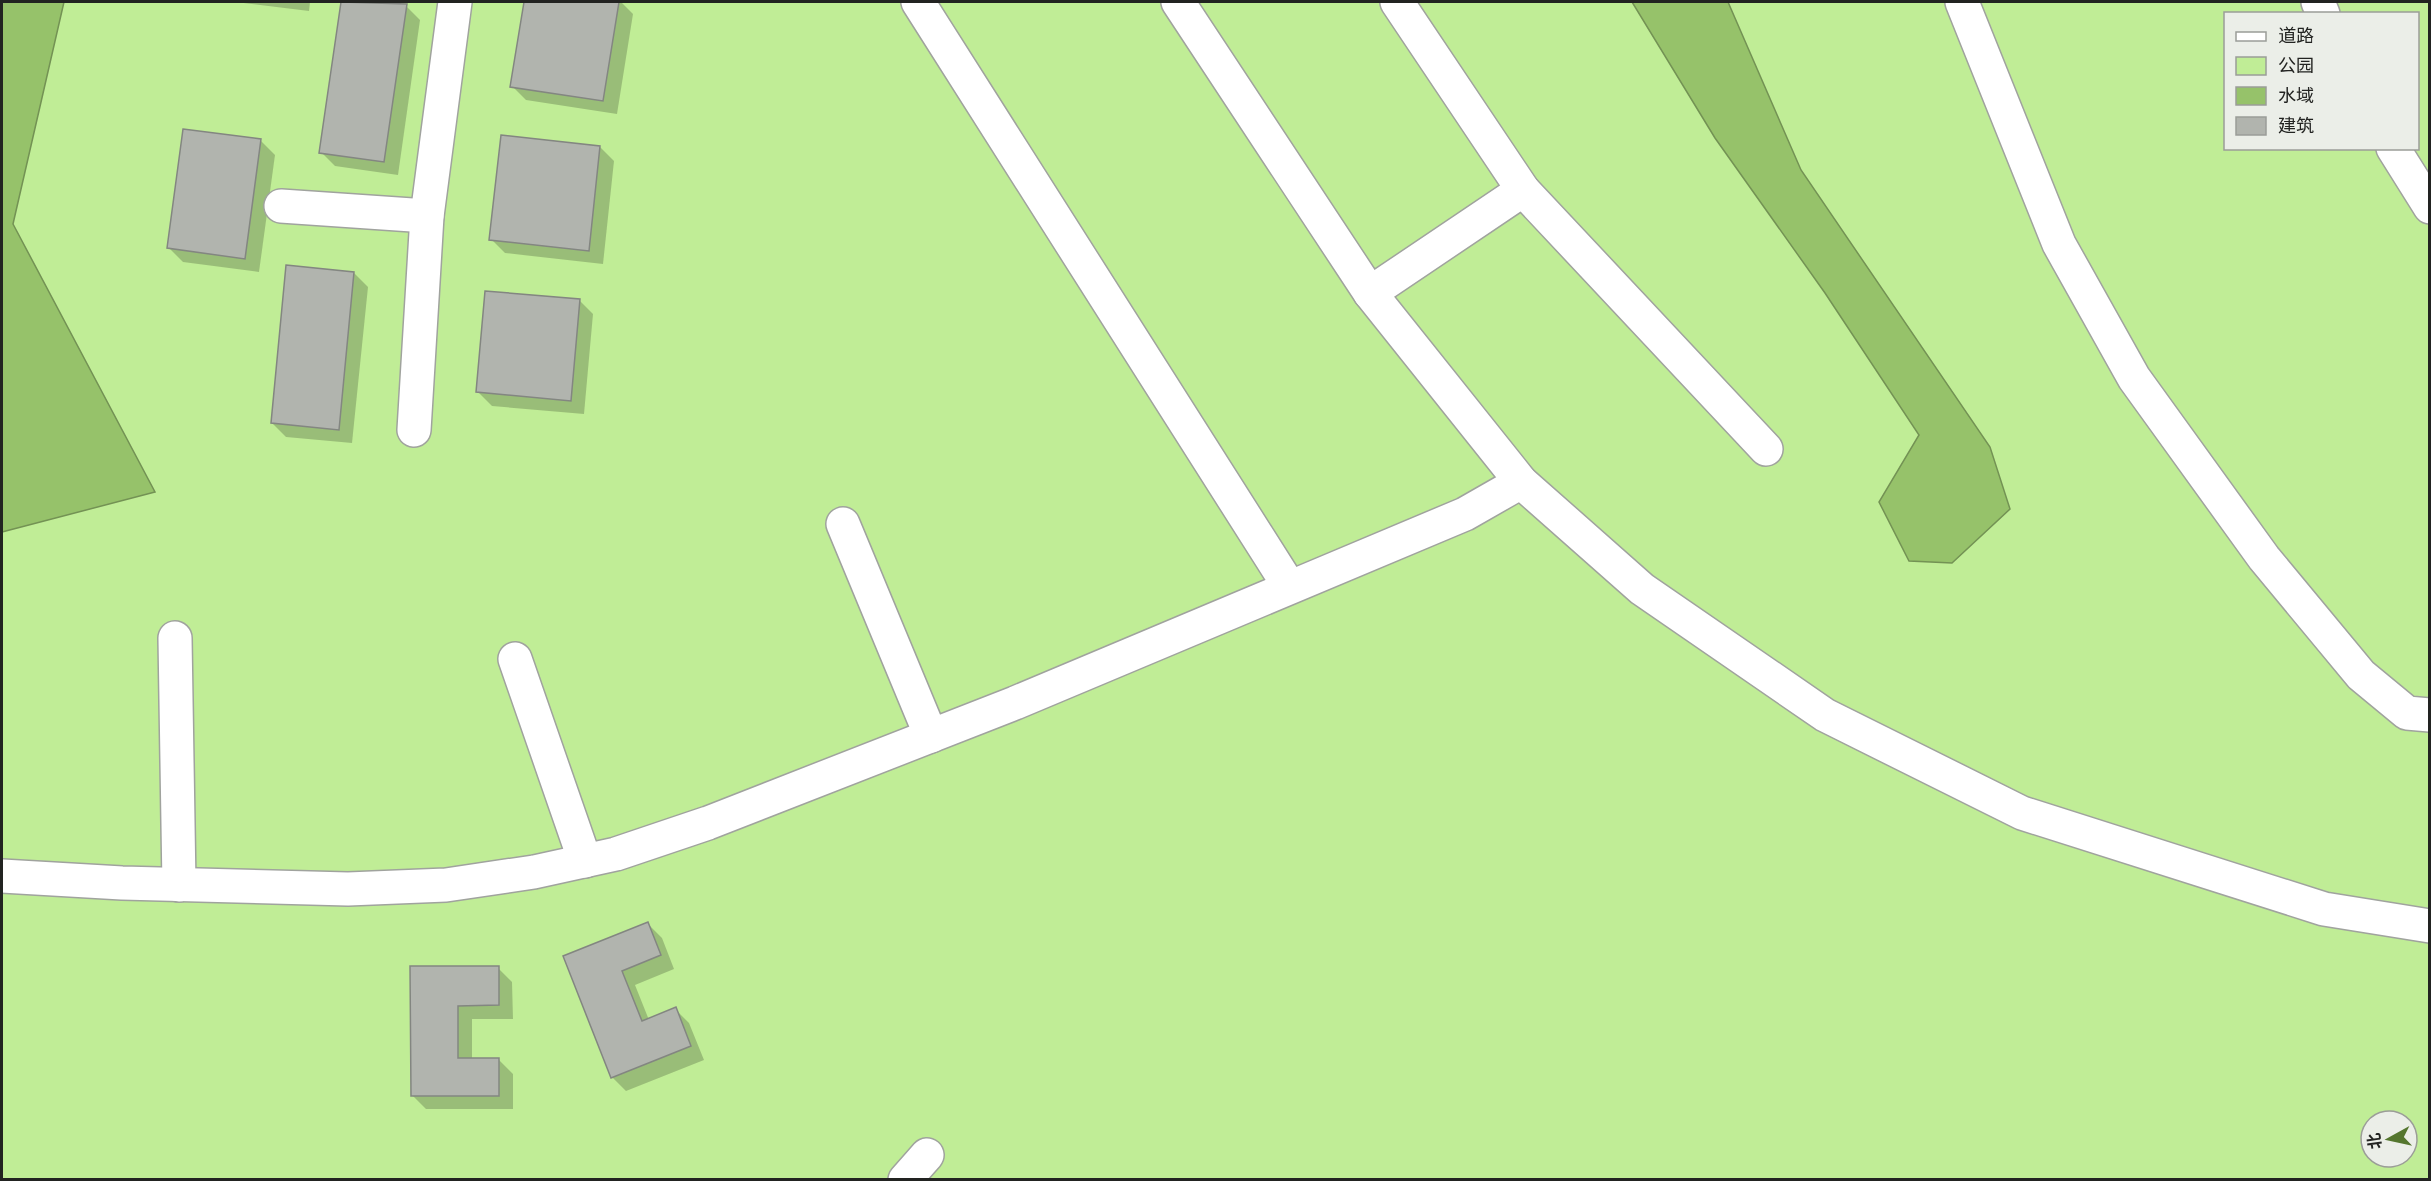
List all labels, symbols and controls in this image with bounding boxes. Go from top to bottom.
legend [2224,12,2419,150]
text: 道路 [2278,26,2314,46]
text: 公园 [2278,56,2314,76]
text: 水域 [2278,86,2314,106]
text: 建筑 [2278,116,2314,136]
north arrow [2359,1109,2419,1169]
text: 北 [2365,1132,2384,1150]

